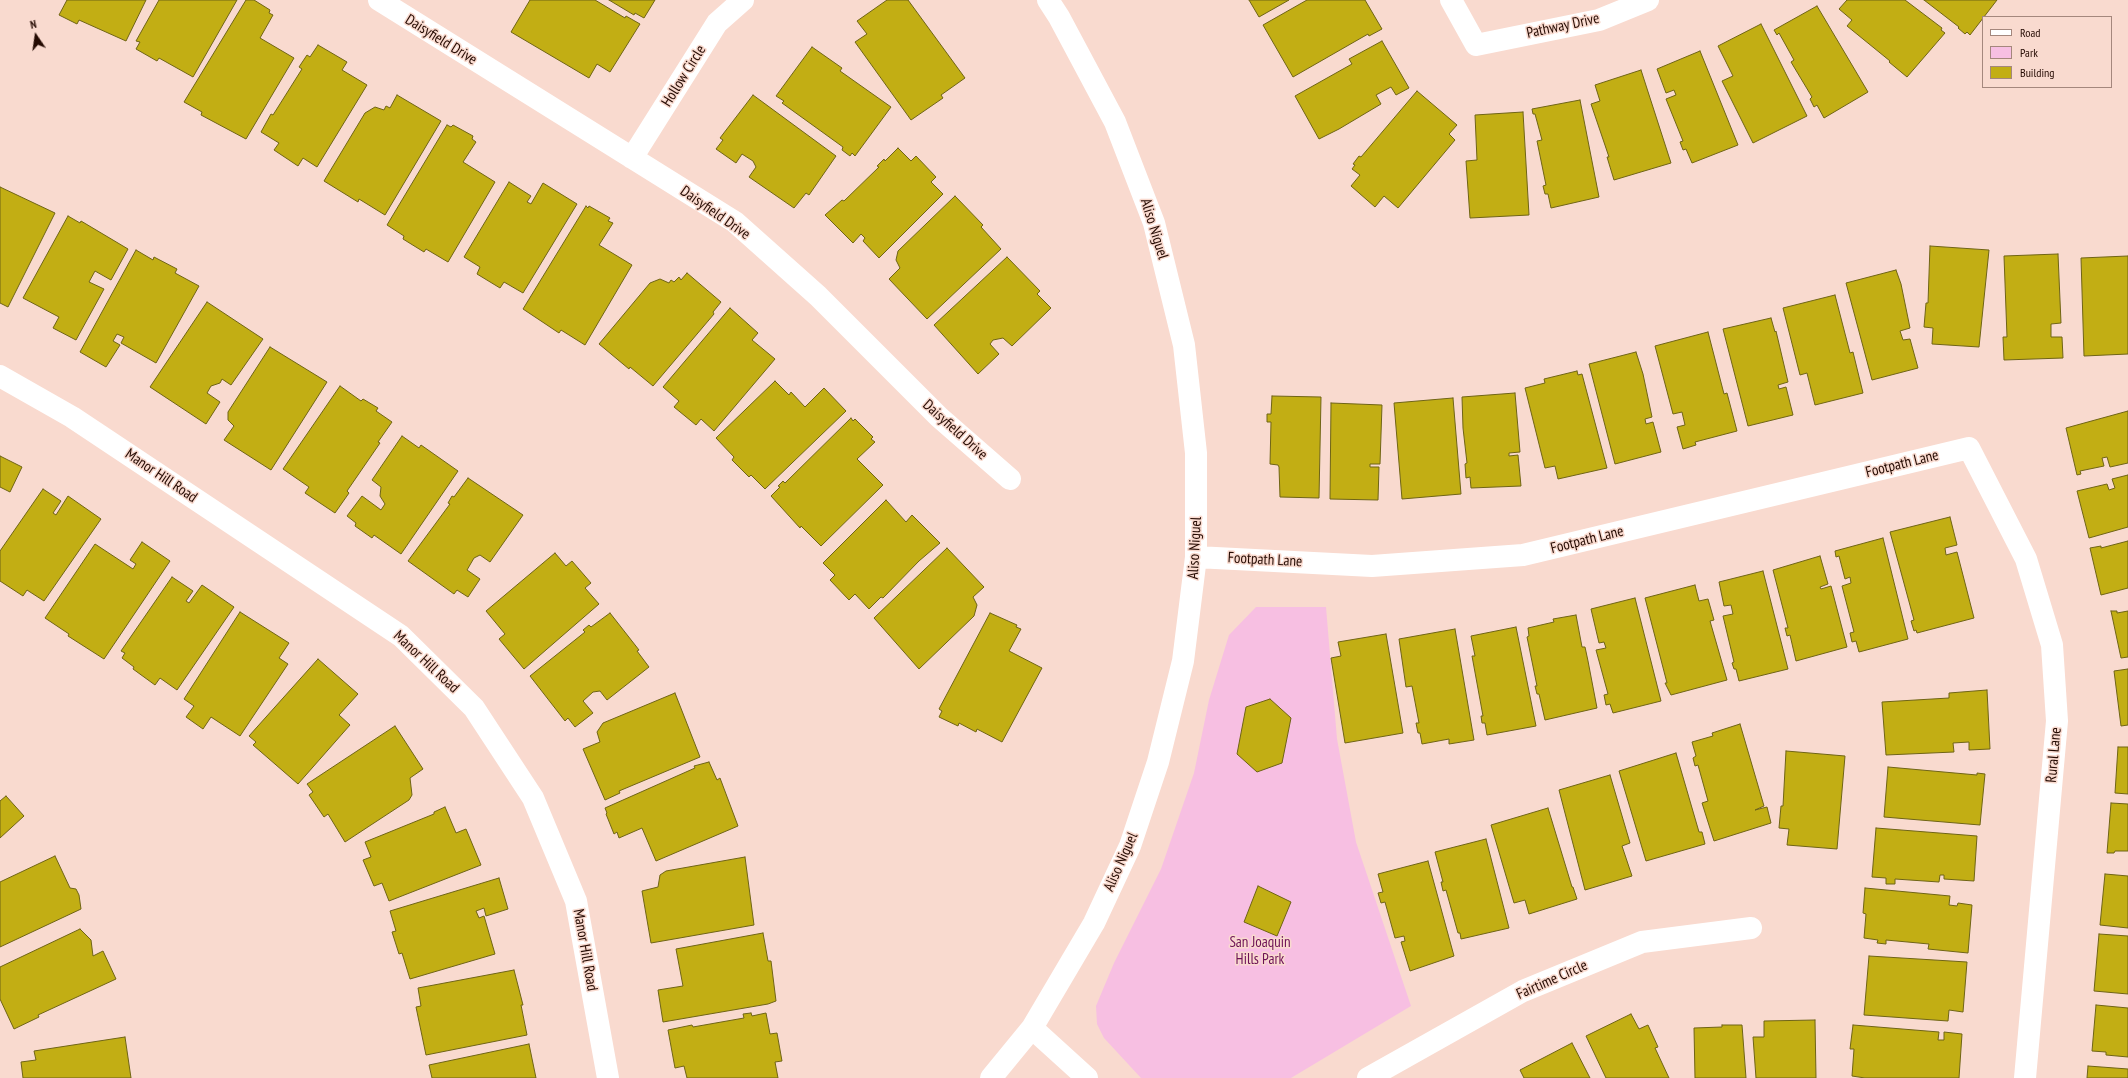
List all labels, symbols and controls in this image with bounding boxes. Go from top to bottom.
street label: Pathway Drive [1525,10,1601,42]
street label: Daisyfield Drive [402,11,480,69]
north arrow [16,16,56,56]
legend [1982,16,2112,88]
text: N [29,17,38,32]
text: Road [2020,25,2040,40]
street label: Hollow Circle [658,42,710,110]
text: Park [2020,45,2038,60]
text: Building [2020,65,2055,80]
street label: Daisyfield Drive [677,182,753,244]
street label: Aliso Niguel [1136,196,1172,262]
street label: Daisyfield Drive [919,396,991,464]
street label: Manor Hill Road [122,445,200,507]
street label: Footpath Lane [1864,446,1940,482]
street label: Aliso Niguel [1184,516,1206,580]
street label: Footpath Lane [1549,522,1625,558]
street label: Footpath Lane [1227,549,1303,571]
street label: Manor Hill Road [390,627,462,697]
street label: Rural Lane [2043,727,2065,783]
street label: Aliso Niguel [1100,830,1142,894]
street label: Manor Hill Road [569,908,601,992]
park label: San Joaquin Hills Park [1229,934,1291,969]
street label: Fairtime Circle [1514,956,1590,1004]

